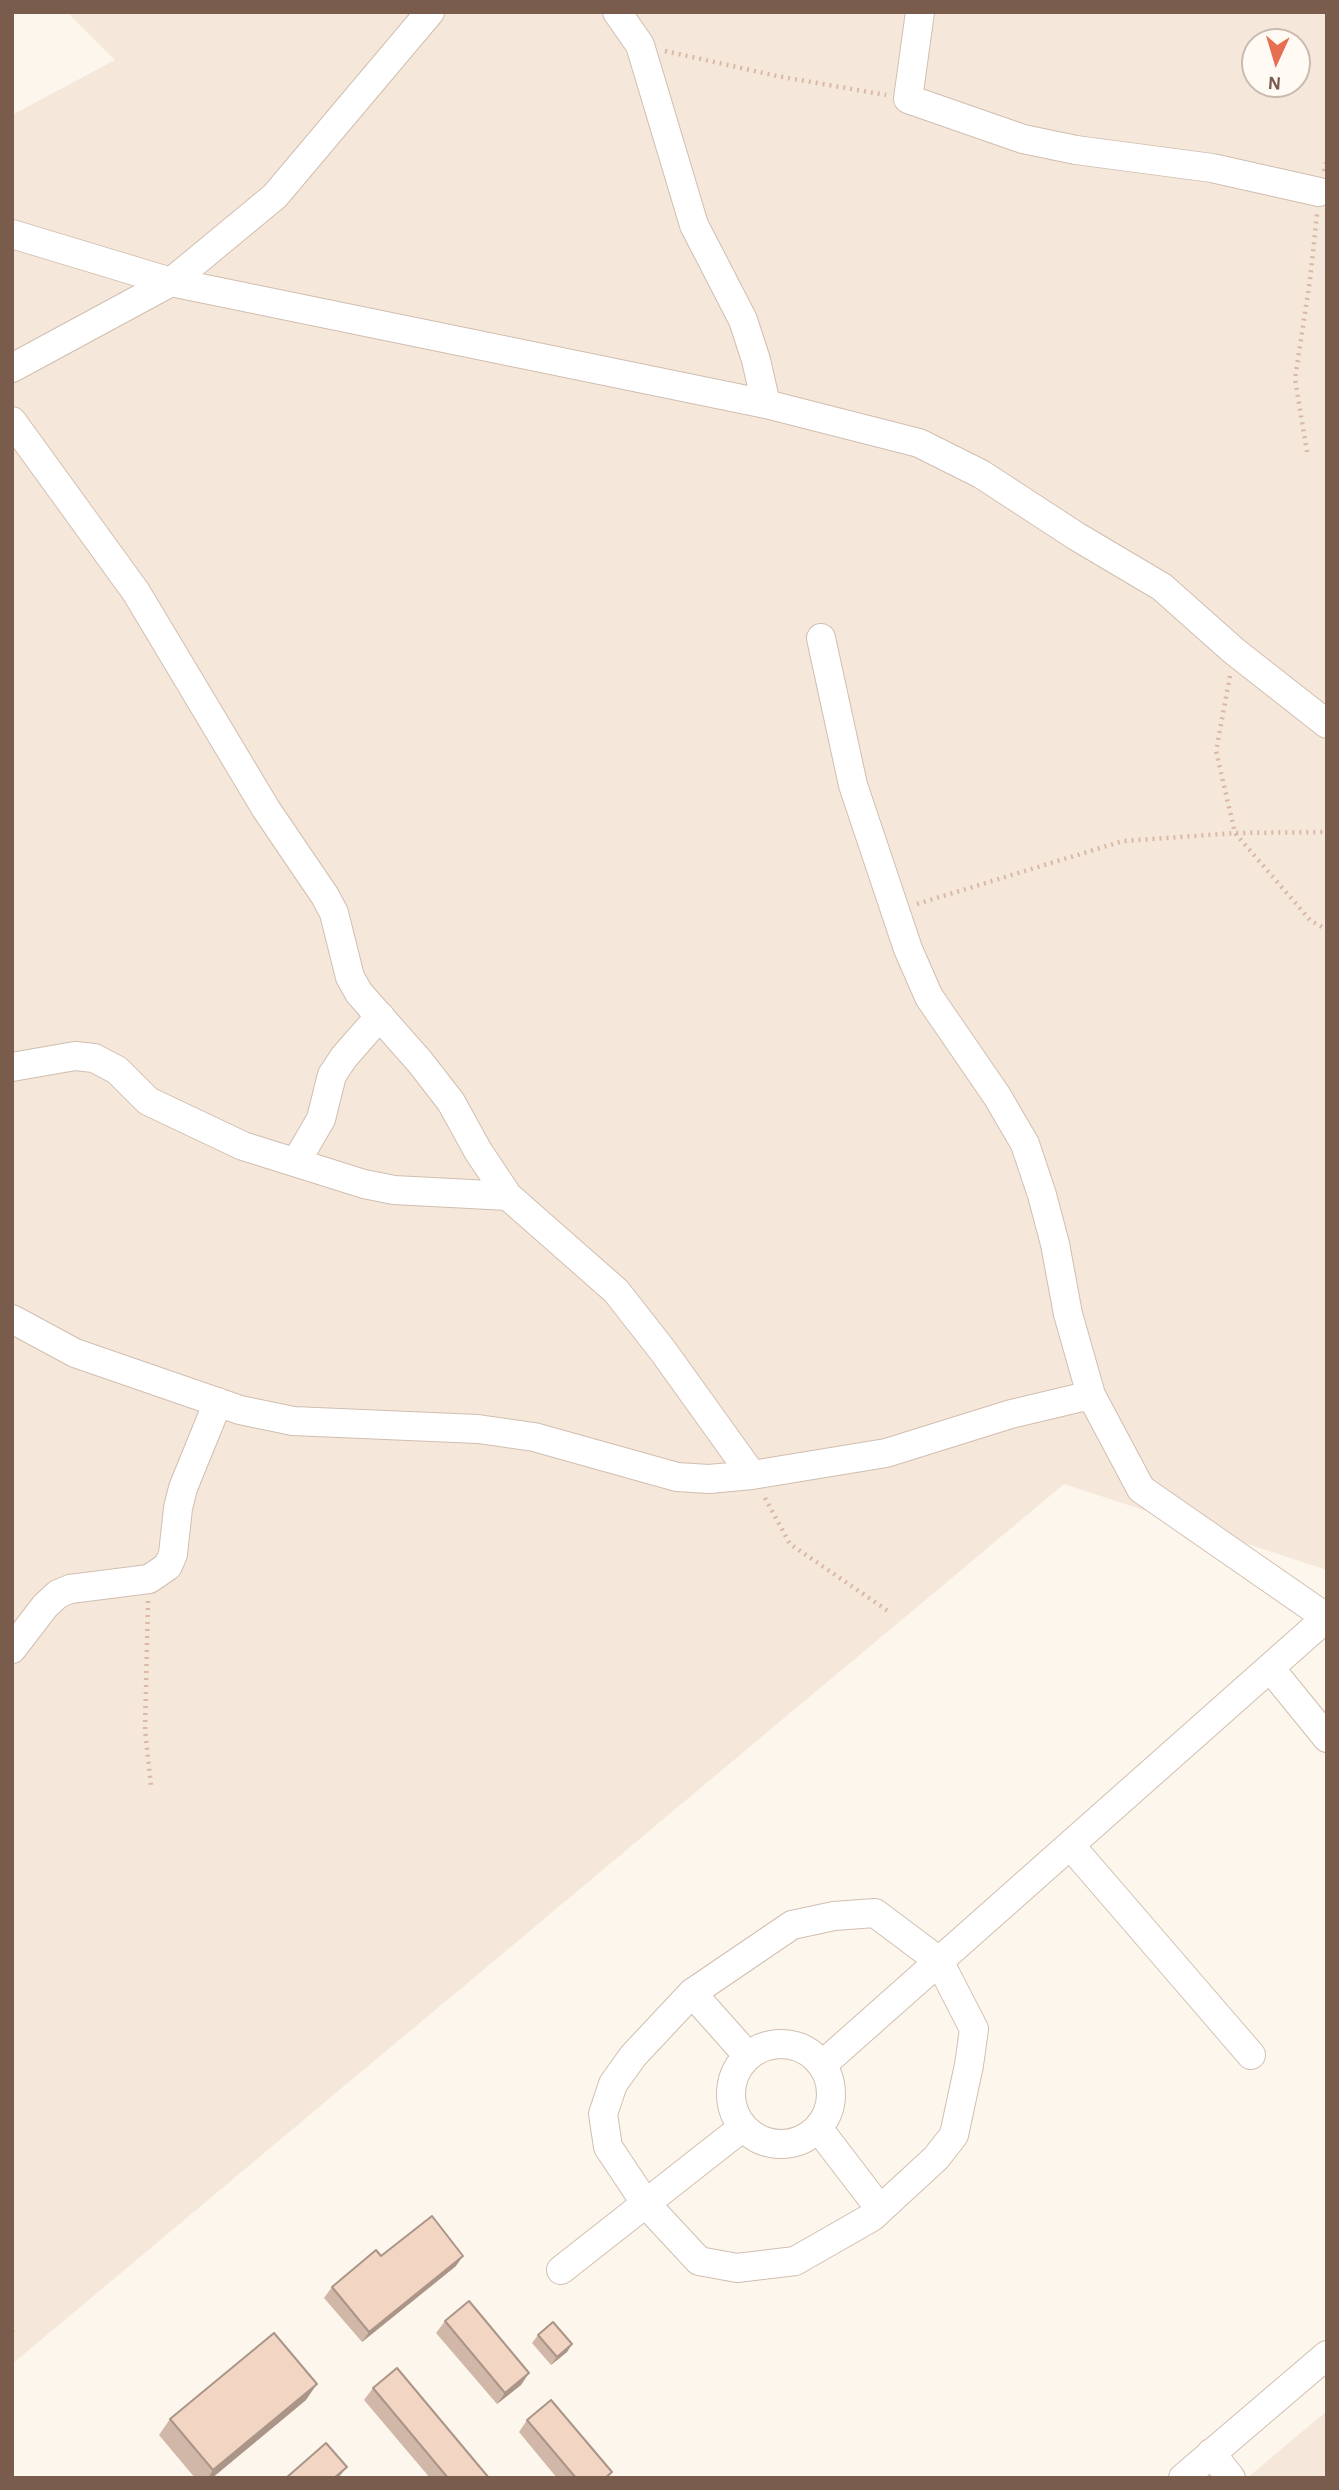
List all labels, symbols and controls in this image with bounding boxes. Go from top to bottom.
north arrow [1241,28,1311,98]
text: N [1267,73,1282,92]

